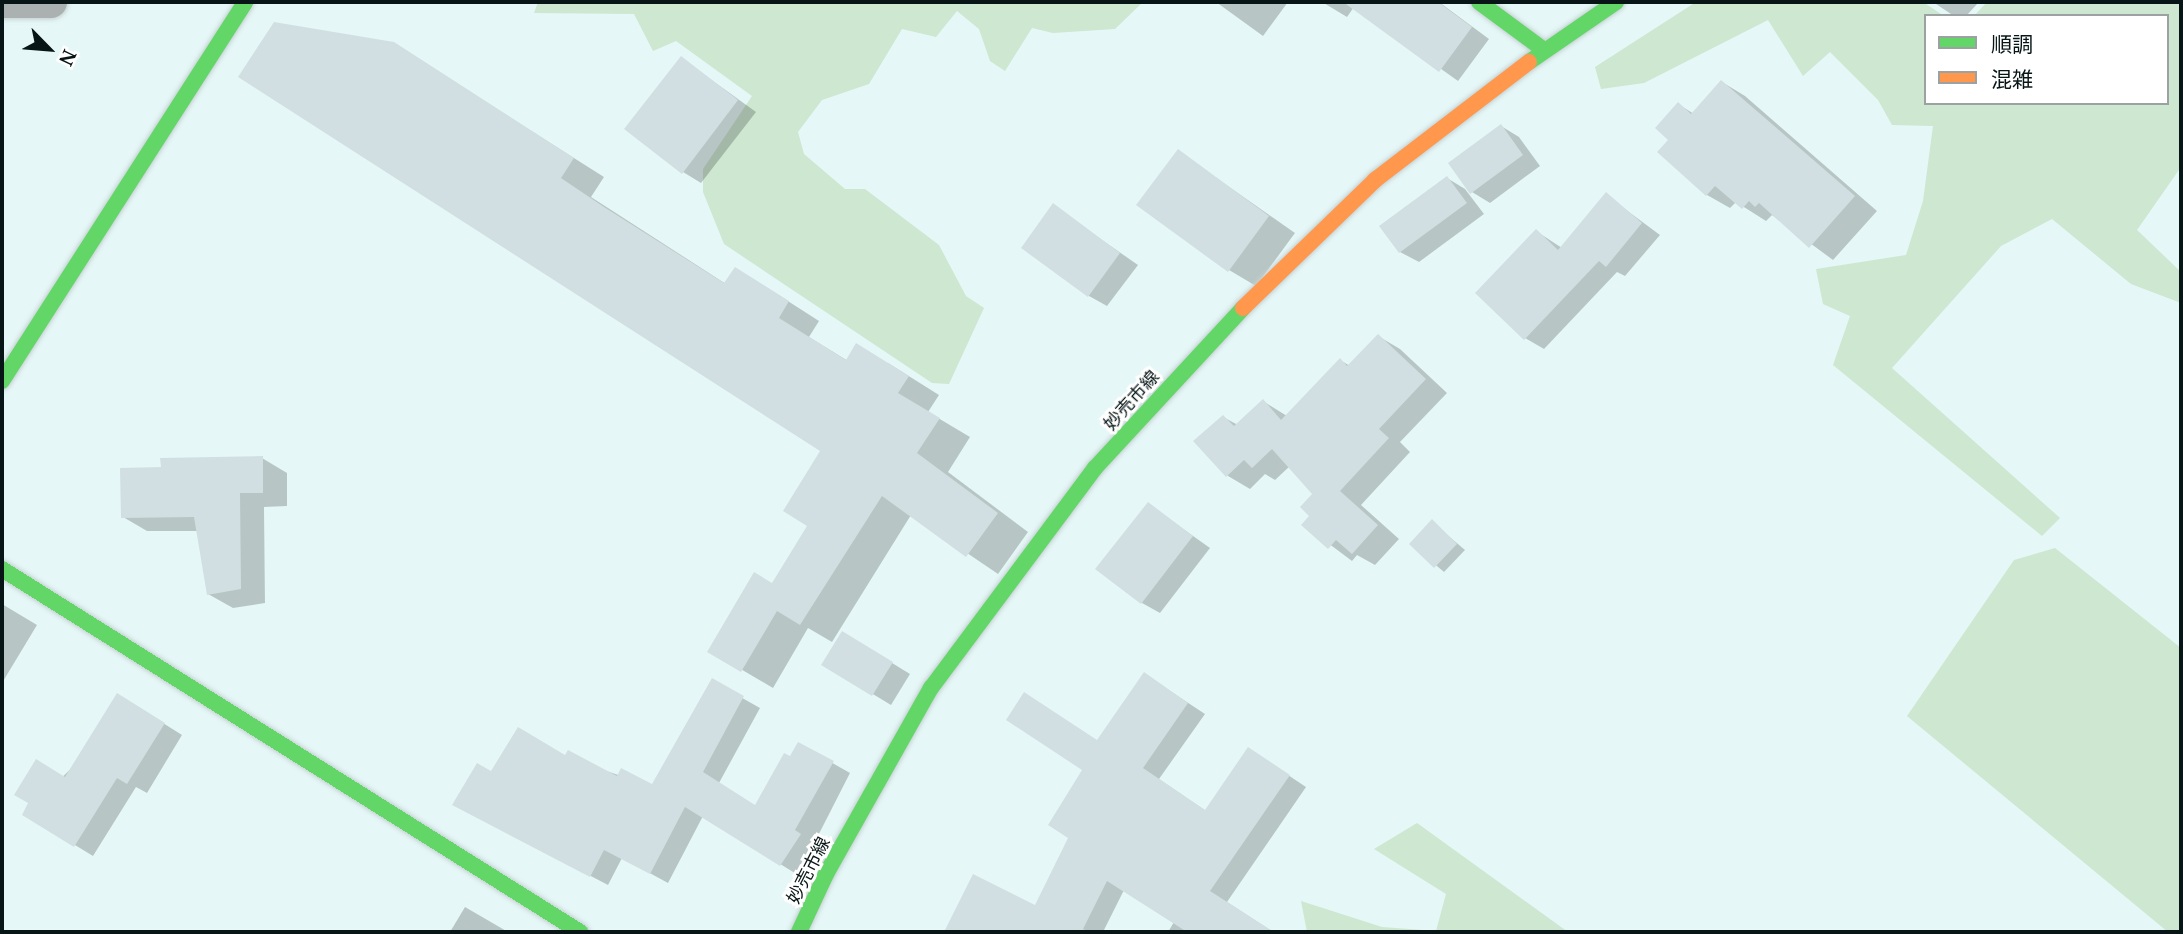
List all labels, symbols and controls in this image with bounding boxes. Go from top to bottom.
north arrow [14,14,84,84]
legend [1924,14,2169,105]
text: 順調 [1991,30,2033,58]
text: N [53,46,83,70]
text: 混雑 [1991,65,2033,93]
street label: 妙売市線 [1099,366,1163,434]
street label: 妙売市線 [782,833,834,907]

